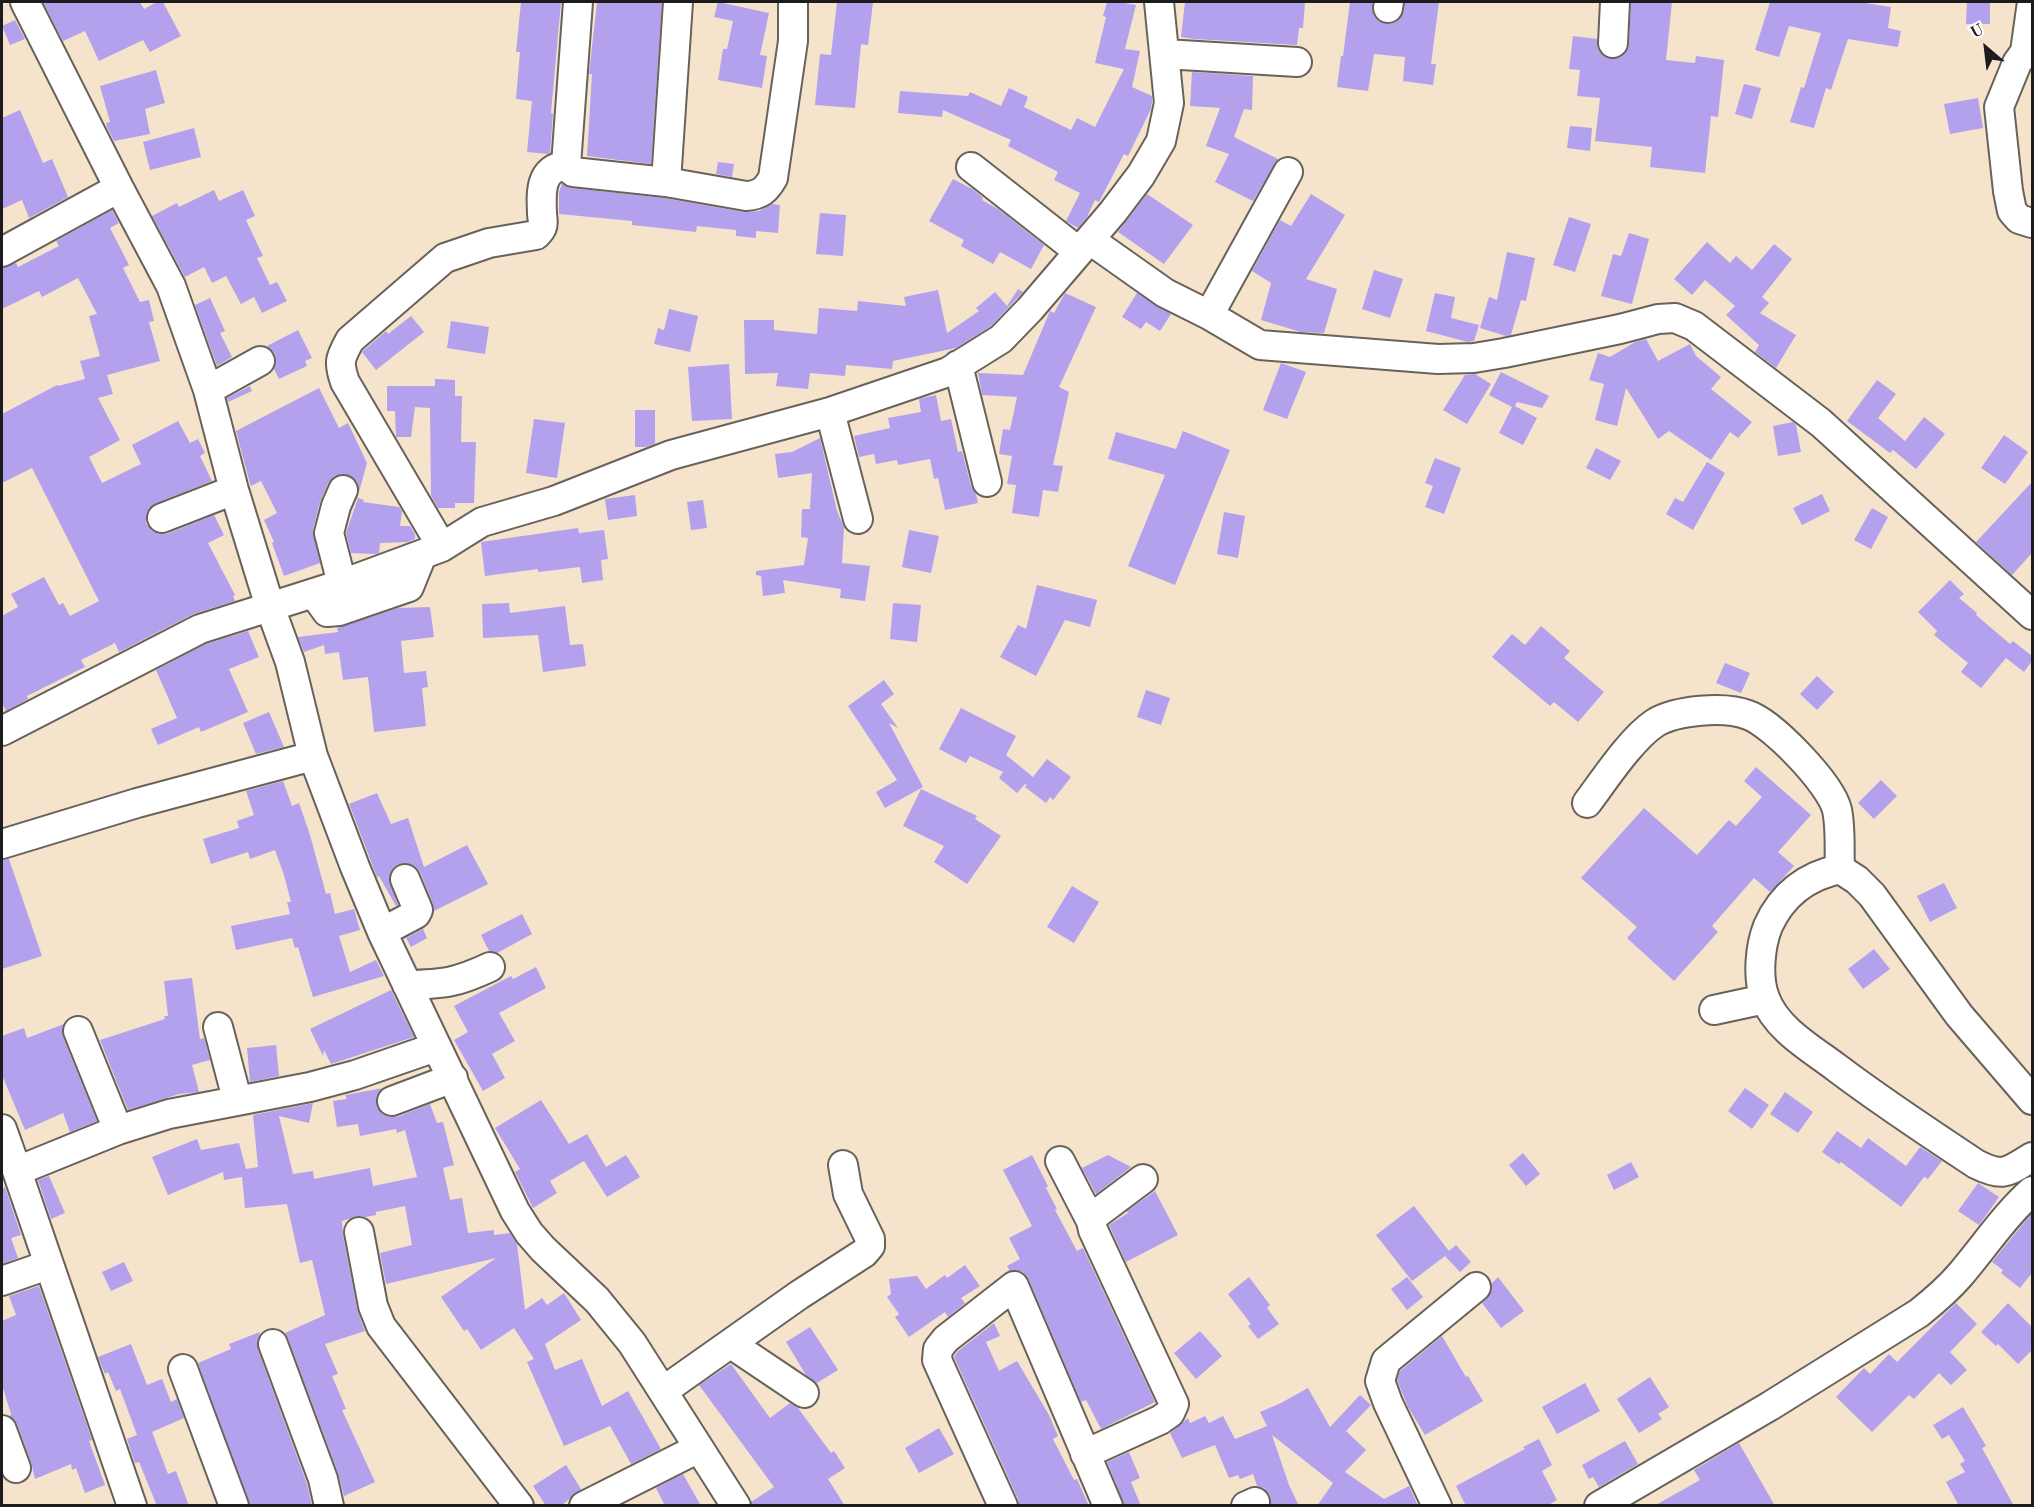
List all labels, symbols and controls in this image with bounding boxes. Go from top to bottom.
north arrow [1956,18,2016,78]
text: U [1968,22,1987,42]

